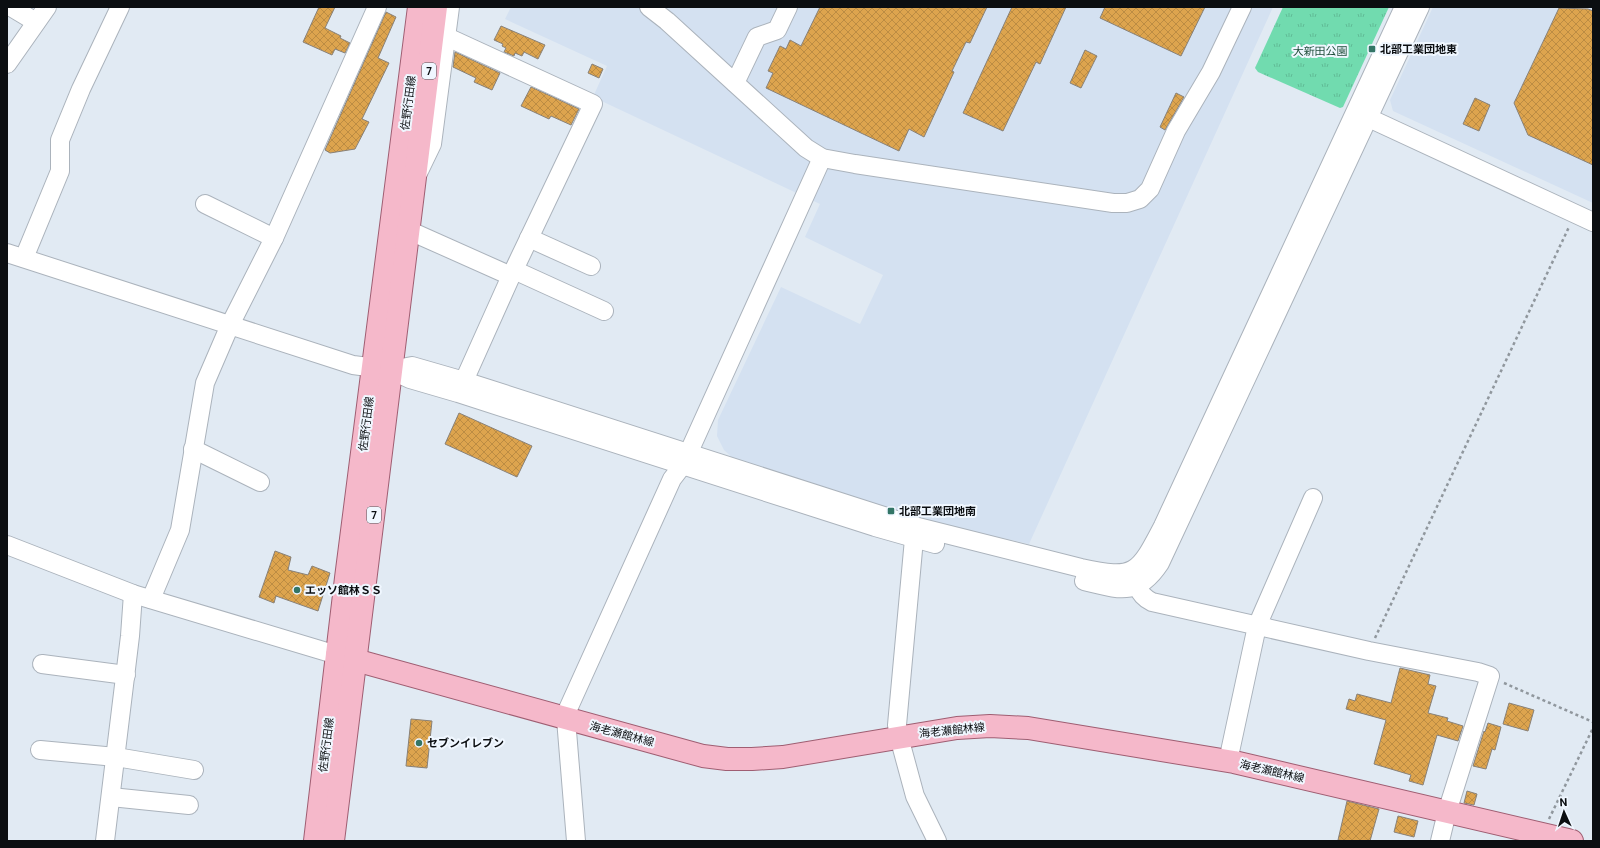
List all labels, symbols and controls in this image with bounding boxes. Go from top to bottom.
place label: 北部工業団地東 [1380,43,1457,56]
marker: 北部工業団地東 [1367,44,1377,54]
park label: 大新田公園 [1293,45,1348,58]
road number: 7 [422,63,436,79]
street label: 佐野行田線 [399,75,418,131]
street label: 佐野行田線 [357,396,376,452]
place label: 北部工業団地南 [899,505,976,518]
marker: 北部工業団地南 [886,506,896,516]
road number: 7 [367,507,381,523]
place label: エッソ館林ＳＳ [305,584,382,597]
marker: エッソ館林ＳＳ [292,585,302,595]
street label: 佐野行田線 [317,717,336,773]
street label: 海老瀬館林線 [588,720,655,749]
street label: 海老瀬館林線 [919,721,986,740]
place label: セブンイレブン [427,737,504,750]
marker: セブンイレブン [414,738,424,748]
street label: 海老瀬館林線 [1238,758,1306,785]
north arrow [1544,792,1584,832]
text: N [1559,796,1568,809]

